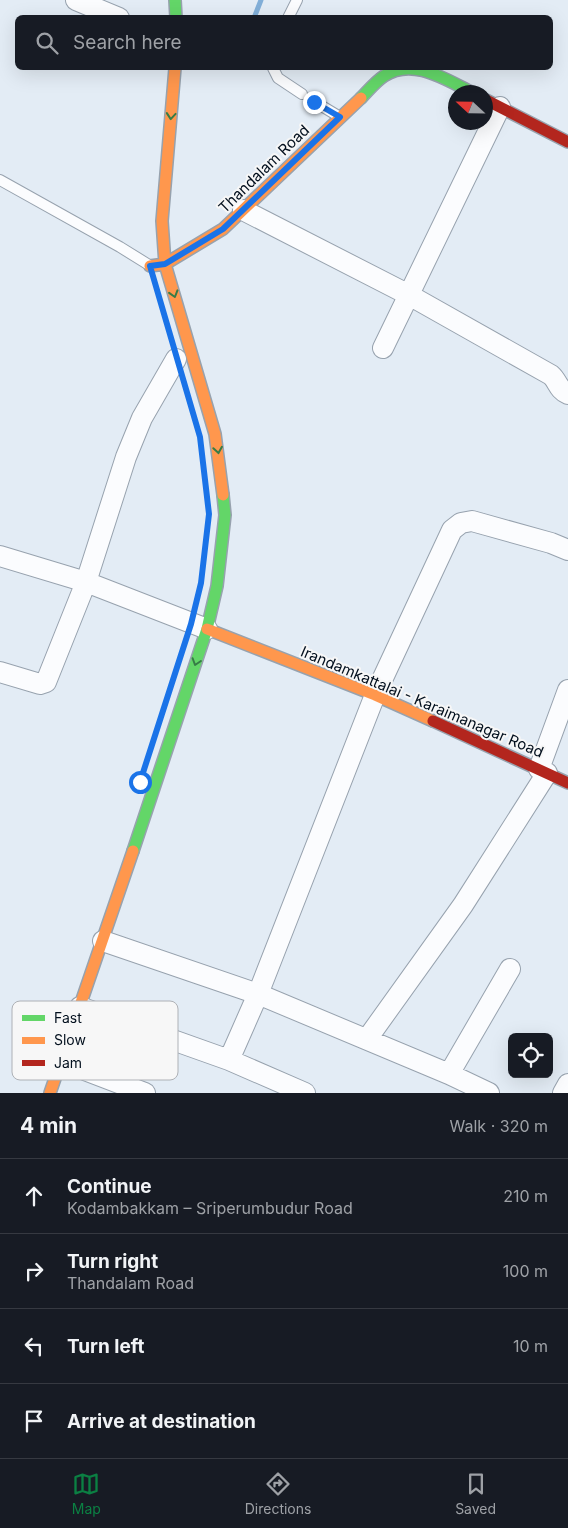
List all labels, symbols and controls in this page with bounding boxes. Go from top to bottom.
search box [15,15,553,70]
icon: search [33,29,61,57]
text: Search here [73,31,182,54]
north arrow [448,85,493,130]
route end [303,91,326,114]
one-way arrow [166,112,177,120]
street label: Thandalam Road [214,120,313,217]
one-way arrow [168,290,178,298]
one-way arrow [212,447,223,455]
street label: Irandamkattalai - Karaimanagar Road [298,642,547,761]
one-way arrow [192,657,202,665]
route start [129,771,152,794]
legend [12,1001,178,1080]
text: Fast [54,1009,82,1026]
text: Slow [54,1031,86,1048]
map controls [508,1033,553,1078]
button: locate [508,1033,553,1078]
text: Jam [54,1054,82,1071]
text: 4 min [20,1113,77,1138]
text: Walk · 320 m [450,1116,548,1136]
text: Continue [67,1175,152,1198]
icon: ahead [20,1182,48,1210]
text: 210 m [503,1186,548,1206]
text: Kodambakkam – Sriperumbudur Road [67,1198,353,1218]
text: Turn right [67,1250,158,1273]
icon: right [20,1257,48,1285]
text: 100 m [503,1261,548,1281]
text: Thandalam Road [67,1273,194,1293]
icon: left [20,1332,48,1360]
text: Turn left [67,1335,145,1358]
text: 10 m [513,1336,548,1356]
icon: arrive [20,1407,48,1435]
text: Arrive at destination [67,1410,256,1433]
tab: Map [72,1470,101,1517]
tab: Directions [245,1470,311,1517]
tab: Saved [455,1470,496,1517]

